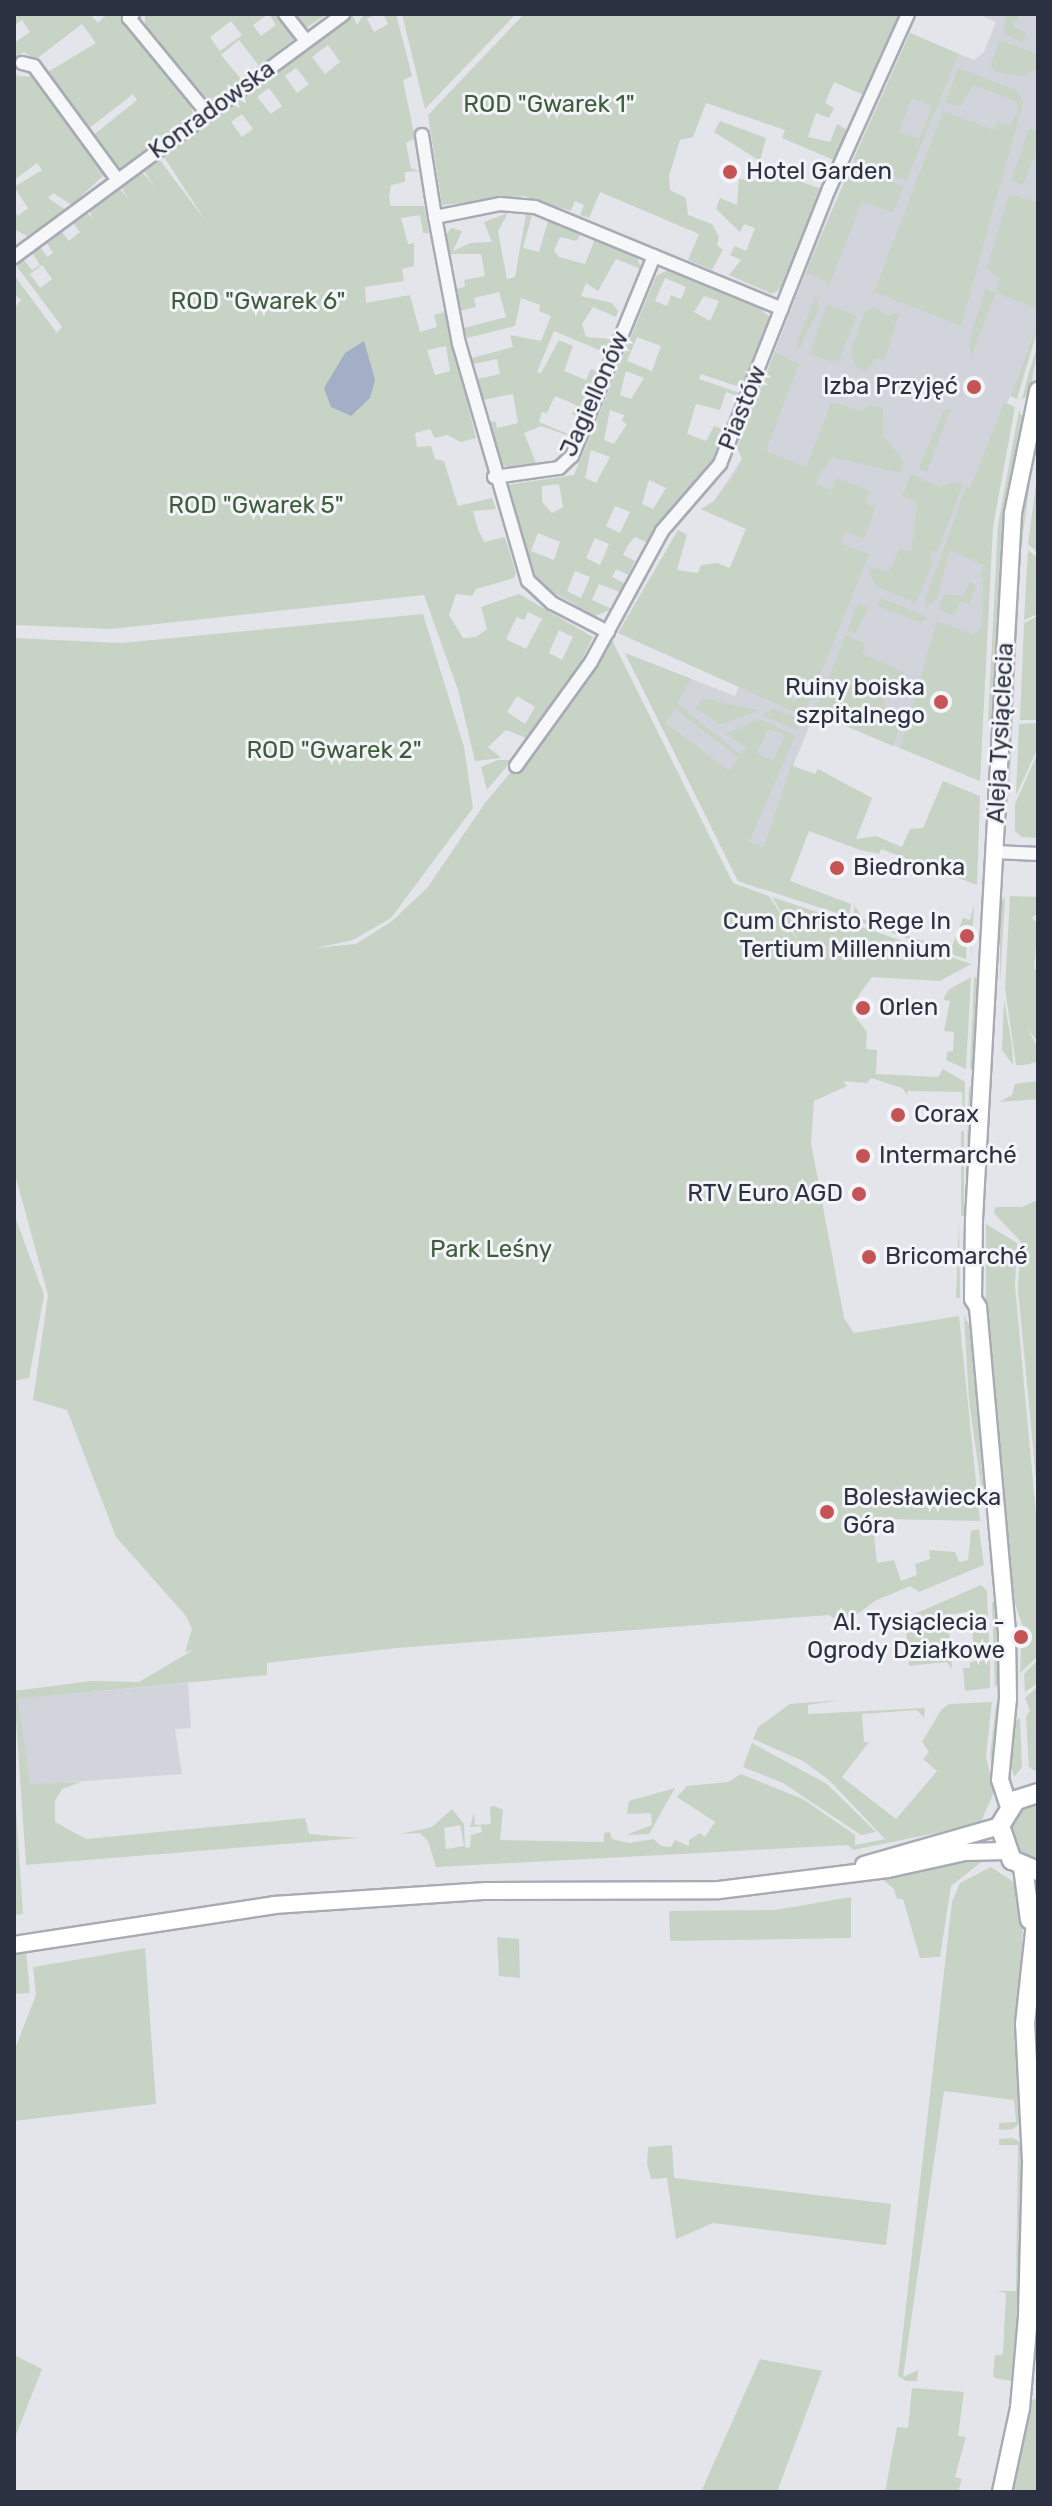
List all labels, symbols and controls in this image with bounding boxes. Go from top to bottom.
street label: Konradowska [143,55,281,165]
park label: ROD "Gwarek 1" [463,91,635,119]
place label: Hotel Garden [746,158,892,186]
marker: Hotel Garden [721,163,739,181]
park label: ROD "Gwarek 6" [171,288,345,316]
street label: Jagiellonów [554,327,636,461]
street label: Piastów [713,361,773,455]
place label: Izba Przyjęć [823,373,958,401]
marker: Izba Przyjęć [965,378,983,396]
park label: ROD "Gwarek 5" [168,492,344,520]
street label: Aleja Tysiąclecia [982,642,1020,824]
place label: Ruiny boiska szpitalnego [784,674,925,730]
marker: Ruiny boiska szpitalnego [932,693,950,711]
park label: ROD "Gwarek 2" [246,737,422,765]
place label: Biedronka [853,854,965,882]
marker: Biedronka [828,859,846,877]
place label: Cum Christo Rege In Tertium Millennium [723,908,951,964]
marker: Cum Christo Rege In Tertium Millennium [958,927,976,945]
place label: Orlen [879,994,938,1022]
marker: Orlen [854,999,872,1017]
place label: Corax [914,1101,979,1129]
marker: Corax [889,1106,907,1124]
place label: Intermarché [879,1142,1017,1170]
marker: Intermarché [854,1147,872,1165]
place label: RTV Euro AGD [686,1180,843,1208]
marker: RTV Euro AGD [850,1185,868,1203]
park label: Park Leśny [430,1236,552,1264]
place label: Bricomarché [885,1243,1028,1271]
marker: Bricomarché [860,1248,878,1266]
place label: Bolesławiecka Góra [843,1484,1001,1540]
marker: Bolesławiecka Góra [818,1503,836,1521]
place label: Al. Tysiąclecia - Ogrody Działkowe [806,1609,1005,1665]
marker: Al. Tysiąclecia - Ogrody Działkowe [1012,1628,1030,1646]

